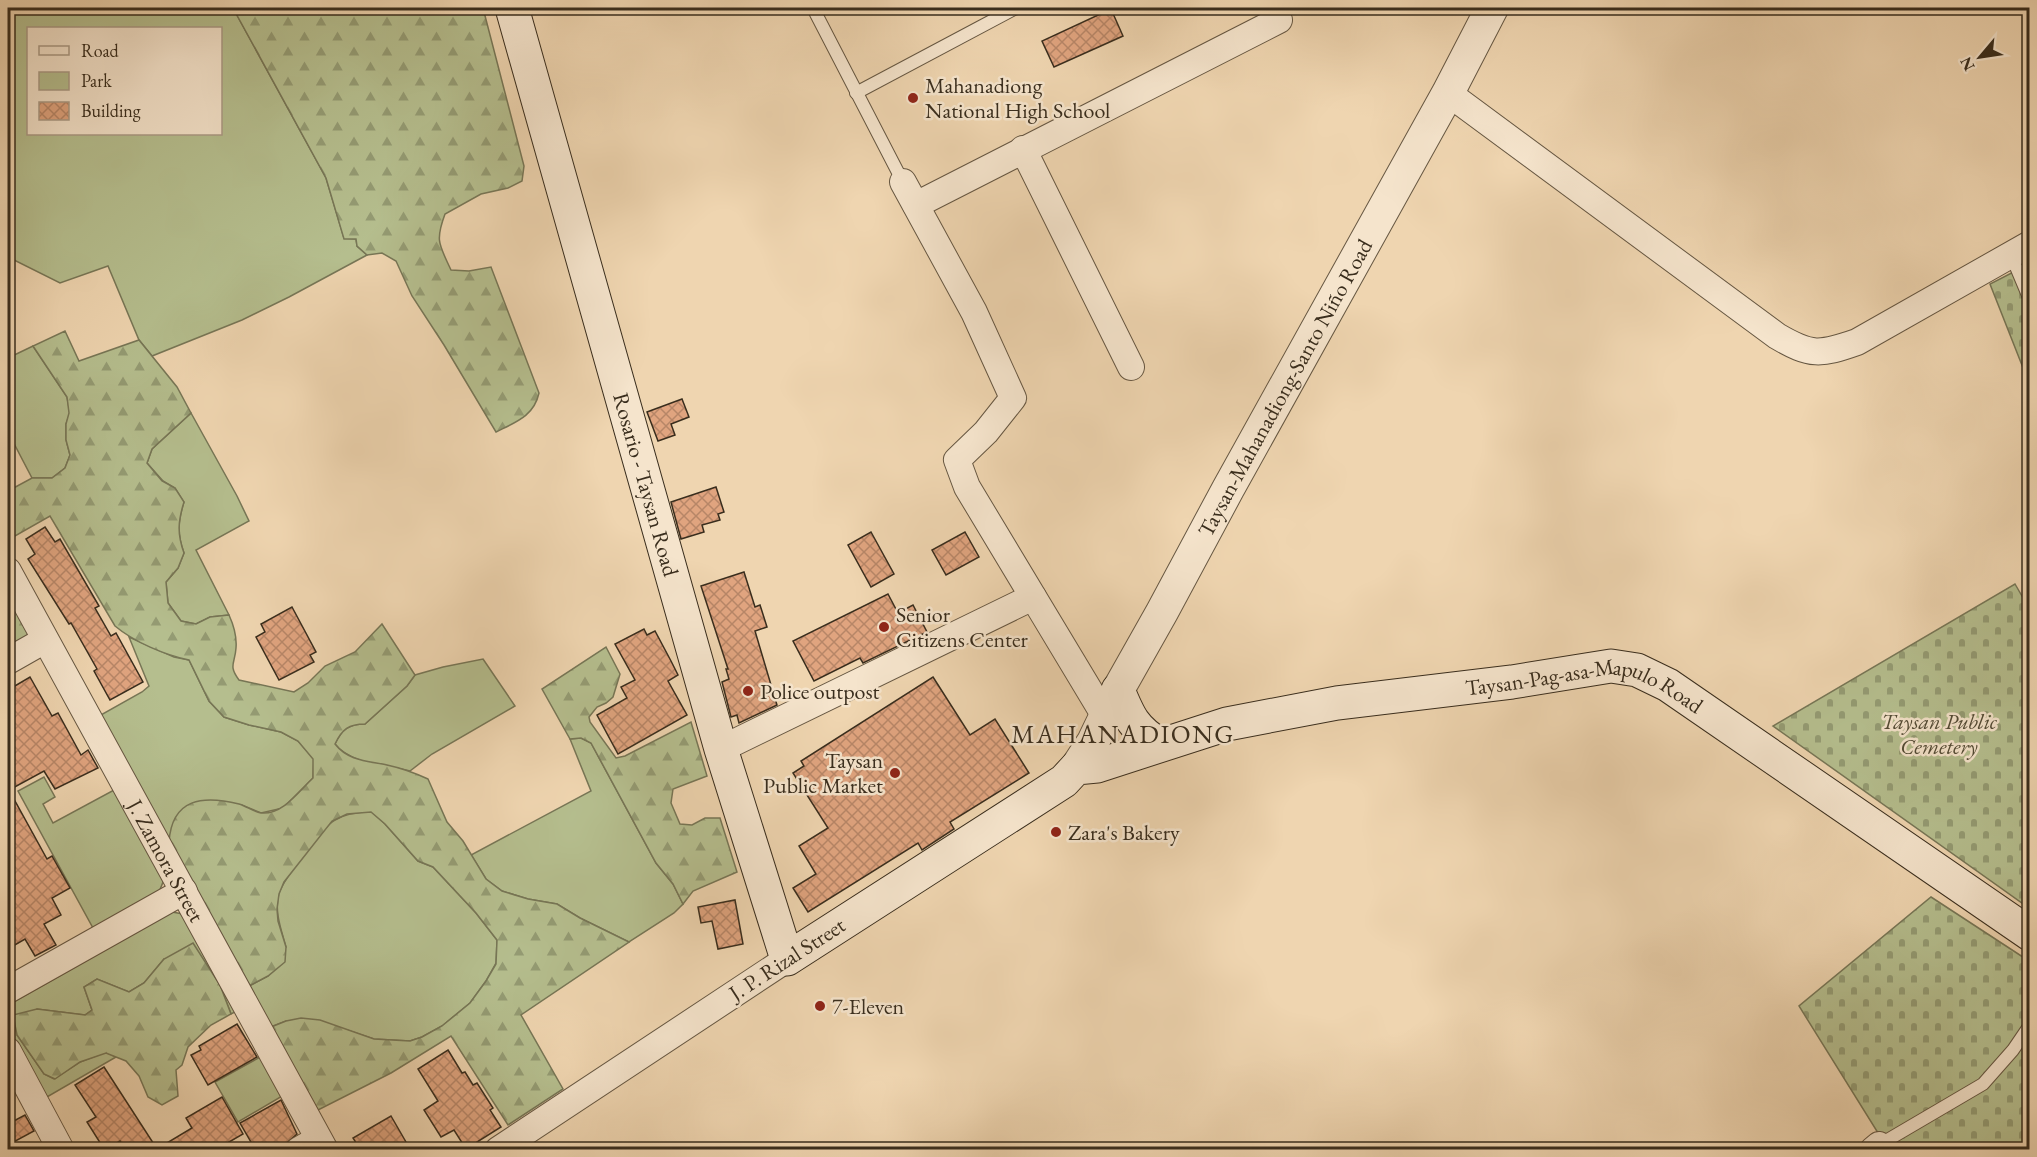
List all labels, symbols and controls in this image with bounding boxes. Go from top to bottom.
legend [27,27,222,135]
north arrow [1950,27,2010,87]
text: Road [81,39,120,62]
text: N [1955,53,1980,75]
text: Park [81,69,112,92]
place label: Mahanadiong National High School [925,71,1110,125]
marker: Mahanadiong National High School [906,91,920,105]
text: Building [81,99,141,122]
street label: Taysan-Mahanadiong-Santo Niño Road [1191,233,1379,542]
street label: Rosario - Taysan Road [607,389,686,580]
place label: Senior Citizens Center [896,600,1029,654]
marker: Senior Citizens Center [877,620,891,634]
street label: Taysan-Pag-asa-Mapulo Road [1464,651,1710,720]
place label: Police outpost [760,677,880,706]
marker: Police outpost [741,684,755,698]
park label: Taysan Public Cemetery [1881,707,1998,761]
district label: MAHANADIONG [1011,717,1235,751]
place label: Taysan Public Market [763,746,883,800]
marker: Taysan Public Market [888,766,902,780]
street label: J. Zamora Street [120,792,212,927]
place label: Zara's Bakery [1068,818,1180,847]
marker: Zara's Bakery [1049,825,1063,839]
street label: J. P. Rizal Street [722,911,851,1008]
place label: 7-Eleven [832,992,905,1021]
marker: 7-Eleven [813,999,827,1013]

